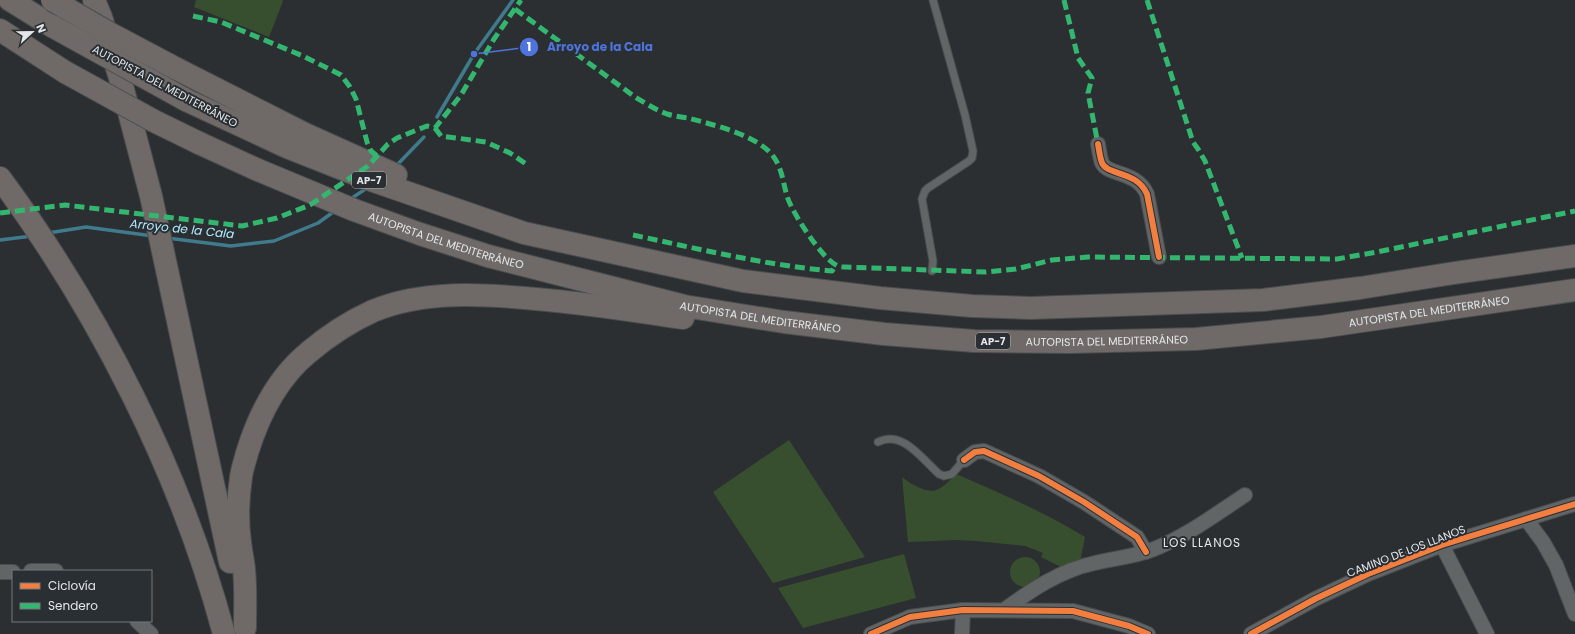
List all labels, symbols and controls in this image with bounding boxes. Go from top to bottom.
north arrow [12,12,52,52]
text: N [32,21,50,35]
callout: Arroyo de la Cala [519,35,661,59]
text: 1 [527,38,531,55]
text: Arroyo de la Cala [547,38,653,55]
street label: AUTOPISTA DEL MEDITERRÁNEO [90,41,241,131]
road number: AP-7 [352,172,386,188]
street label: AUTOPISTA DEL MEDITERRÁNEO [366,208,526,273]
water label: Arroyo de la Cala [128,214,235,242]
street label: AUTOPISTA DEL MEDITERRÁNEO [1348,292,1511,331]
street label: AUTOPISTA DEL MEDITERRÁNEO [678,297,842,337]
street label: AUTOPISTA DEL MEDITERRÁNEO [1025,331,1189,350]
road number: AP-7 [976,333,1010,349]
street label: CAMINO DE LOS LLANOS [1344,521,1468,581]
district label: LOS LLANOS [1163,534,1241,551]
legend [12,570,152,622]
text: Ciclovía [48,577,96,594]
text: Sendero [48,597,98,614]

